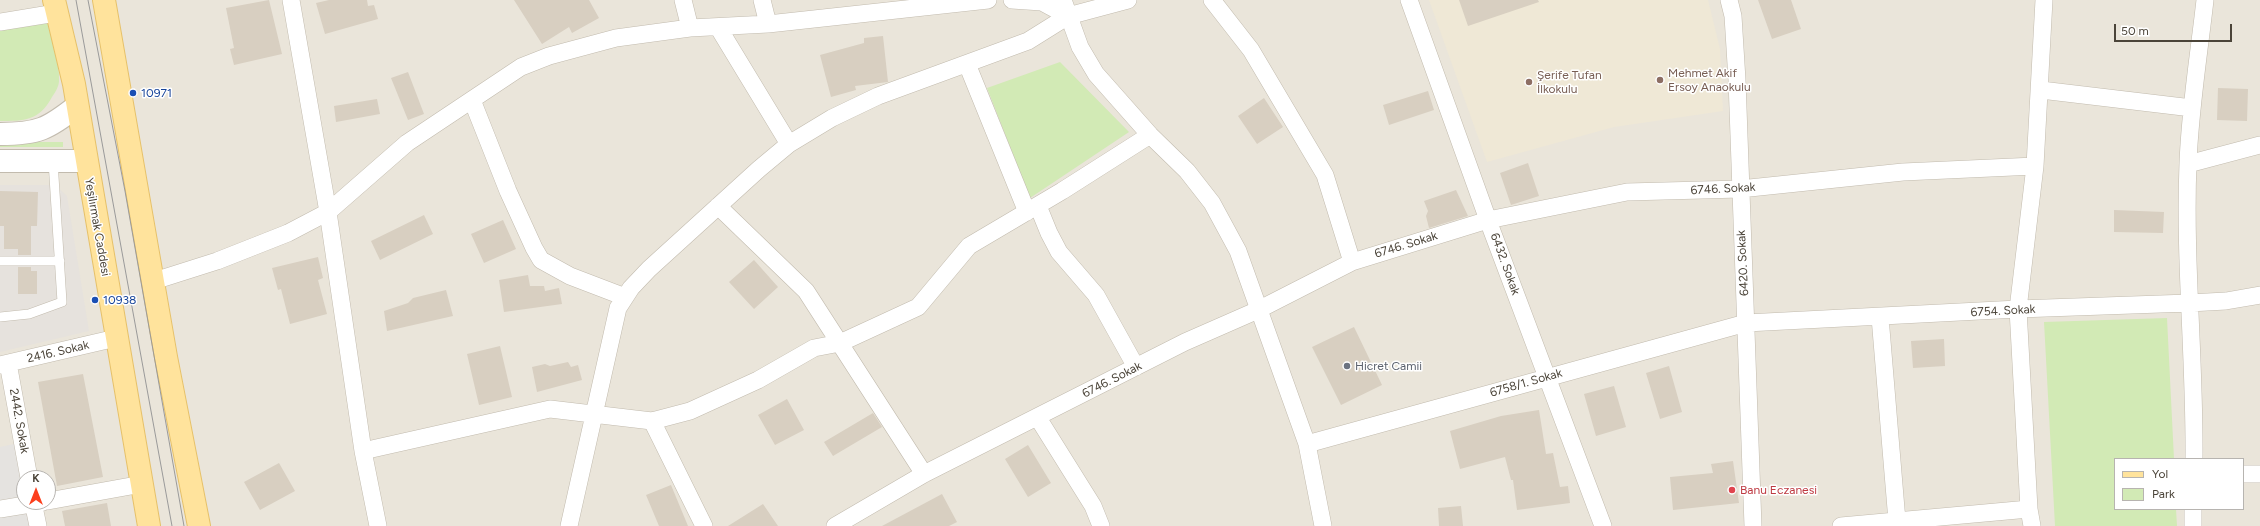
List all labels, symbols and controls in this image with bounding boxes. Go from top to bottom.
scale bar [2116,16,2234,42]
text: 50 m [2121,24,2149,38]
place label: Mehmet Akif Ersoy Anaokulu [1668,66,1751,94]
place label: Şerife Tufan İlkokulu [1537,68,1602,96]
marker: Mehmet Akif Ersoy Anaokulu [1655,75,1665,85]
marker: Şerife Tufan İlkokulu [1524,77,1534,87]
place label: 10971 [141,86,172,100]
marker: 10971 [128,88,138,98]
street label: Yeşilırmak Caddesi [81,177,113,277]
street label: 6746. Sokak [1690,180,1756,198]
street label: 6746. Sokak [1373,229,1439,261]
street label: 6420. Sokak [1734,230,1752,296]
street label: 6432. Sokak [1487,231,1523,297]
place label: 10938 [103,293,136,307]
marker: 10938 [90,295,100,305]
street label: 6754. Sokak [1970,302,2036,320]
street label: 2416. Sokak [26,338,90,366]
street label: 6746. Sokak [1080,359,1144,401]
place label: Hicret Camii [1355,359,1422,373]
marker: Hicret Camii [1342,361,1352,371]
street label: 6758/1. Sokak [1488,366,1564,400]
street label: 2442. Sokak [6,387,32,455]
legend [2114,458,2244,510]
text: Yol [2152,467,2168,481]
north arrow [16,470,56,510]
text: K [32,472,40,485]
place label: Banu Eczanesi [1740,483,1817,497]
marker: Banu Eczanesi [1727,485,1737,495]
text: Park [2152,487,2175,501]

